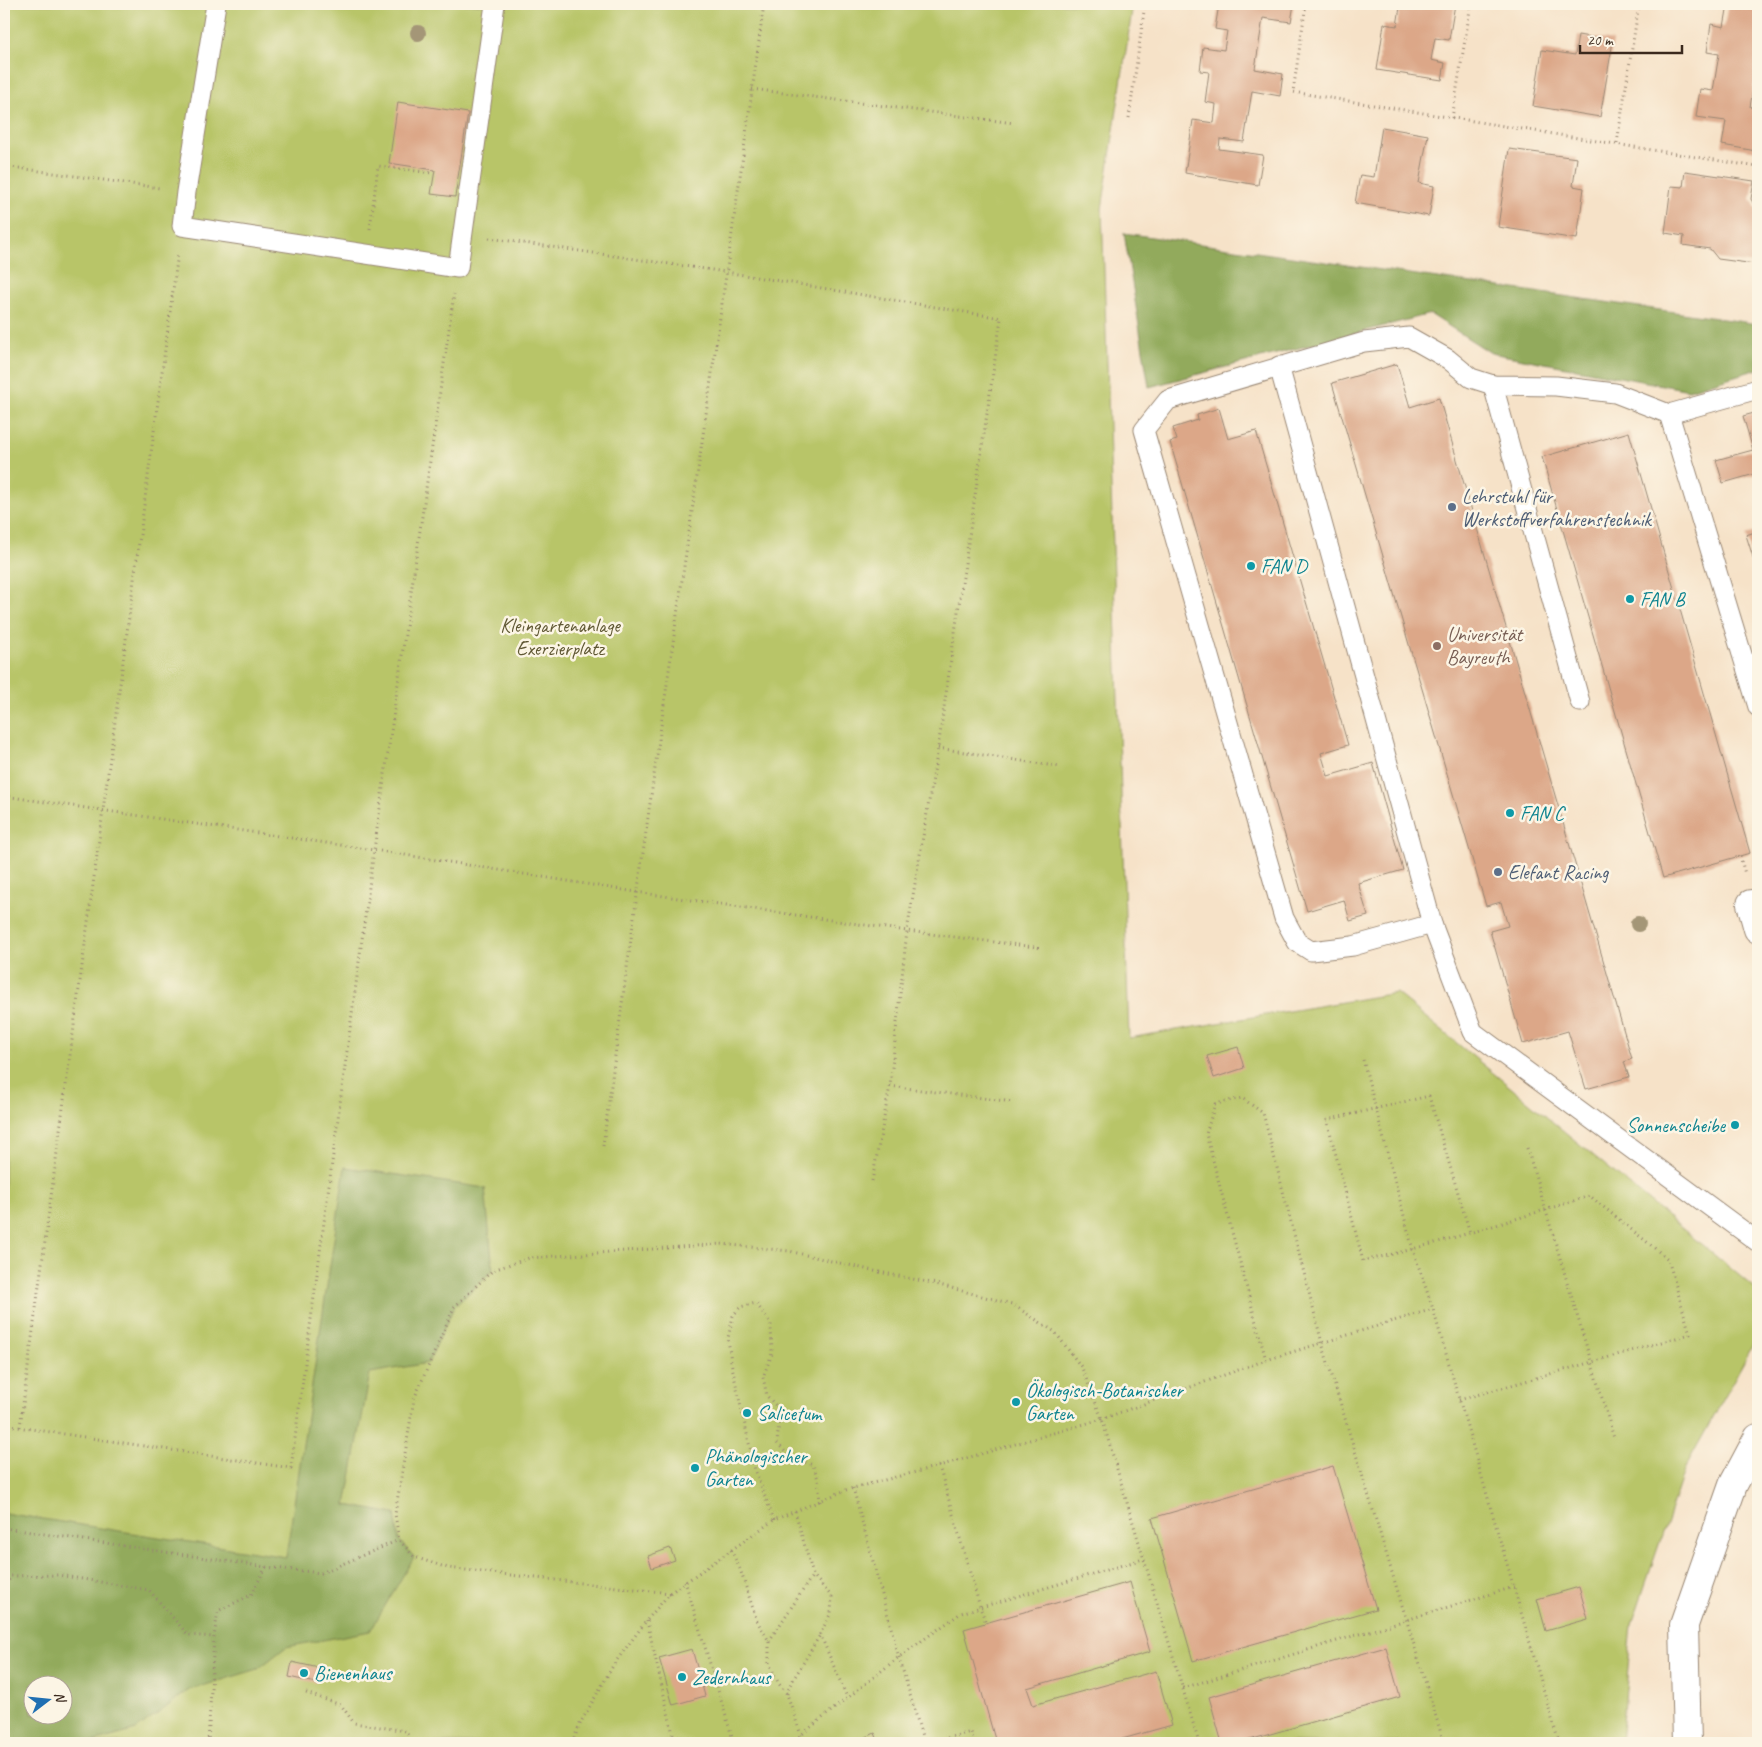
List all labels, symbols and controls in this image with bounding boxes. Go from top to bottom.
scale bar [1580,22,1682,54]
text: 20 m [1587,31,1614,50]
place label: Lehrstuhl für Werkstoffverfahrenstechnik [1462,484,1652,532]
marker: Lehrstuhl für Werkstoffverfahrenstechnik [1446,501,1458,513]
place label: FAN D [1261,554,1309,579]
marker: FAN D [1245,560,1257,572]
place label: FAN B [1640,587,1686,612]
marker: FAN B [1624,593,1636,605]
park label: Kleingartenanlage Exerzierplatz [500,613,621,661]
place label: Universität Bayreuth [1447,622,1525,670]
marker: Universität Bayreuth [1431,640,1443,652]
place label: FAN C [1520,801,1566,826]
marker: FAN C [1504,807,1516,819]
place label: Elefant Racing [1508,860,1609,885]
marker: Elefant Racing [1492,866,1504,878]
place label: Sonnenscheibe [1627,1113,1726,1138]
marker: Sonnenscheibe [1729,1119,1741,1131]
place label: Ökologisch-Botanischer Garten [1026,1378,1185,1426]
marker: Ökologisch-Botanischer Garten [1010,1396,1022,1408]
place label: Salicetum [757,1401,823,1426]
marker: Salicetum [741,1407,753,1419]
place label: Phänologischer Garten [705,1444,808,1492]
marker: Phänologischer Garten [689,1462,701,1474]
place label: Bienenhaus [314,1661,394,1686]
place label: Zedernhaus [692,1665,773,1690]
marker: Bienenhaus [298,1667,310,1679]
marker: Zedernhaus [676,1671,688,1683]
north arrow [22,1674,72,1724]
text: N [51,1690,70,1705]

